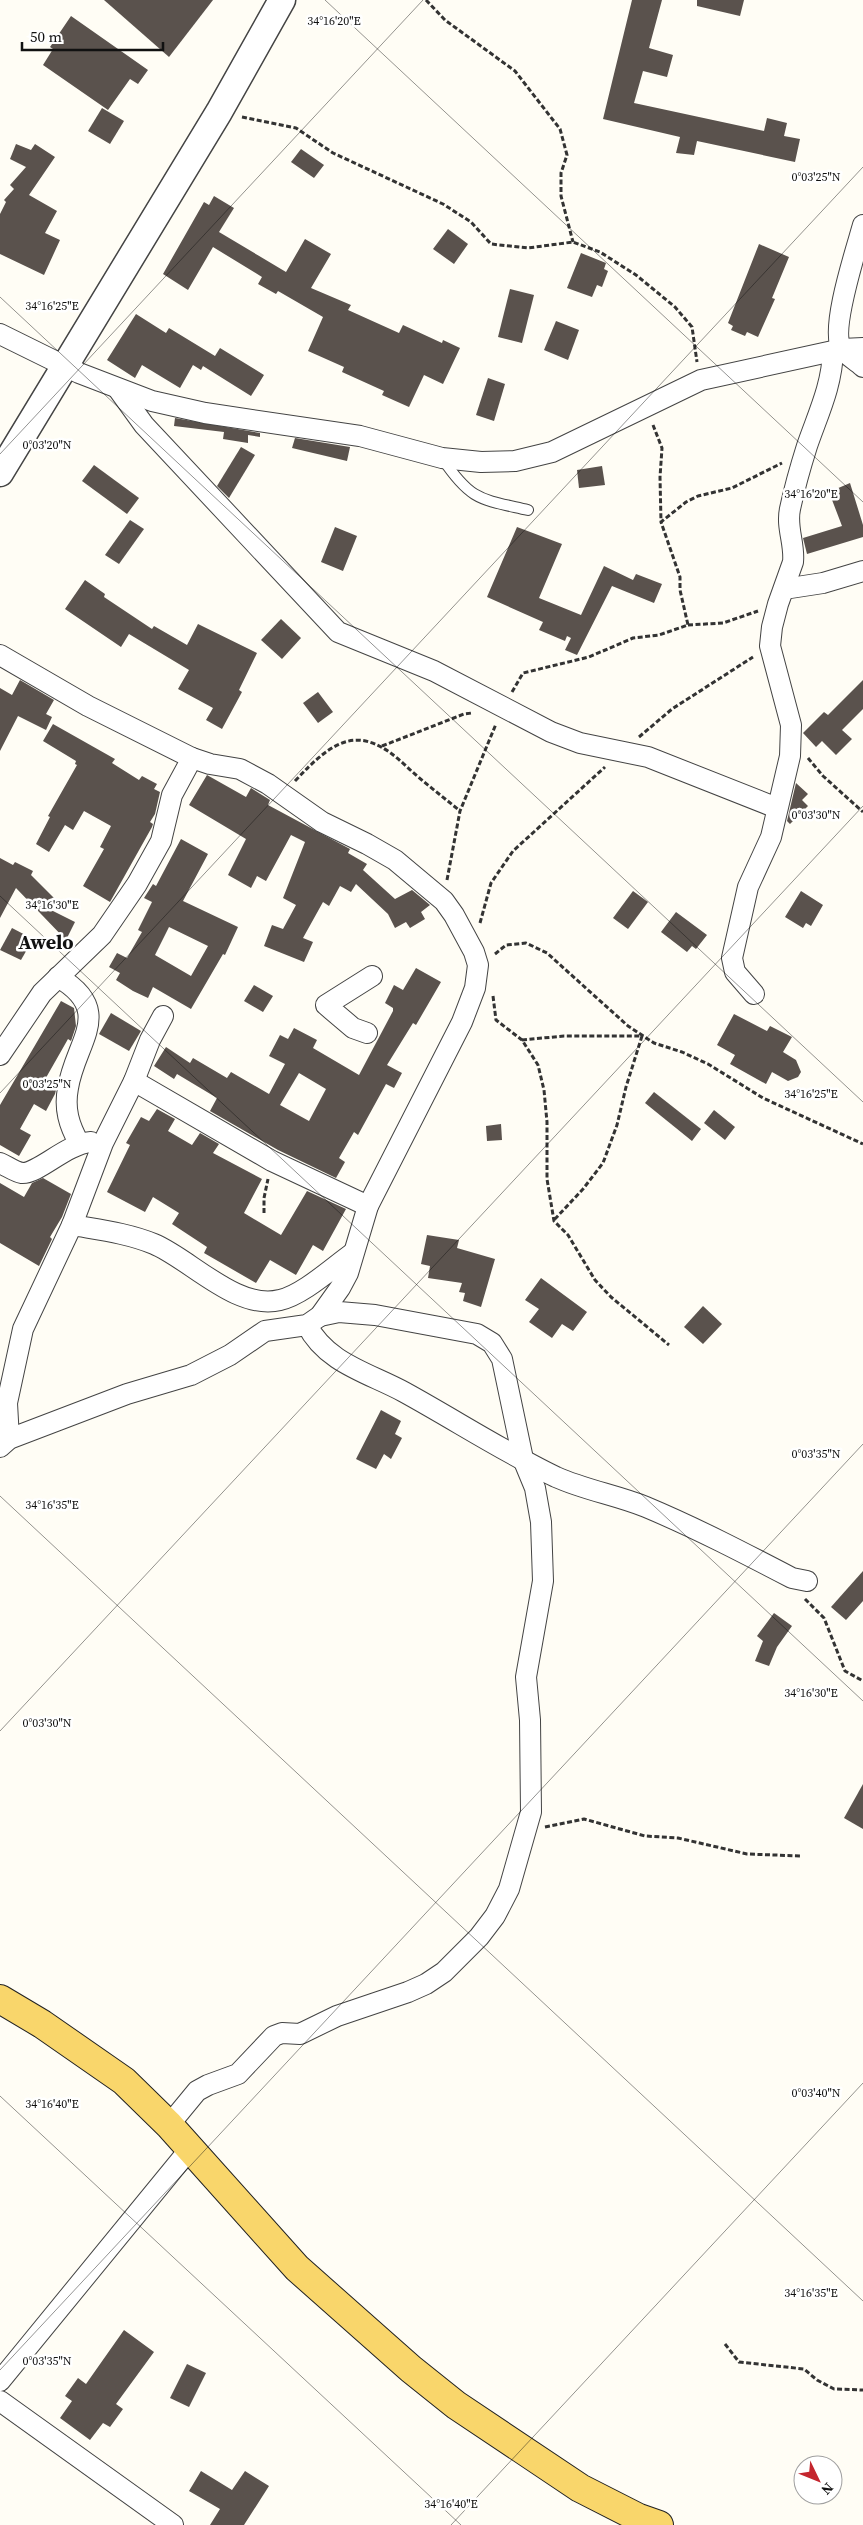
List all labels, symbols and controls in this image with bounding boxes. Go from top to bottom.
text: 34°16'20"E [307,13,361,29]
scale bar [22,20,164,52]
text: 50 m [30,26,62,47]
text: 0°03'25"N [791,169,841,185]
text: 34°16'25"E [25,298,79,314]
text: 0°03'20"N [22,437,72,453]
text: 34°16'20"E [784,486,838,502]
text: 0°03'30"N [791,807,841,823]
text: 34°16'30"E [25,897,79,913]
district label: Awelo [18,928,74,956]
text: 0°03'25"N [22,1076,72,1092]
text: 34°16'25"E [784,1086,838,1102]
text: 0°03'35"N [791,1446,841,1462]
text: 34°16'35"E [25,1497,79,1513]
text: 34°16'30"E [784,1685,838,1701]
text: 0°03'30"N [22,1715,72,1731]
text: 0°03'40"N [791,2085,841,2101]
text: 34°16'40"E [25,2096,79,2112]
text: 34°16'35"E [784,2285,838,2301]
text: 0°03'35"N [22,2353,72,2369]
north arrow [793,2455,843,2505]
text: N [817,2478,838,2499]
text: 34°16'40"E [424,2496,478,2512]

